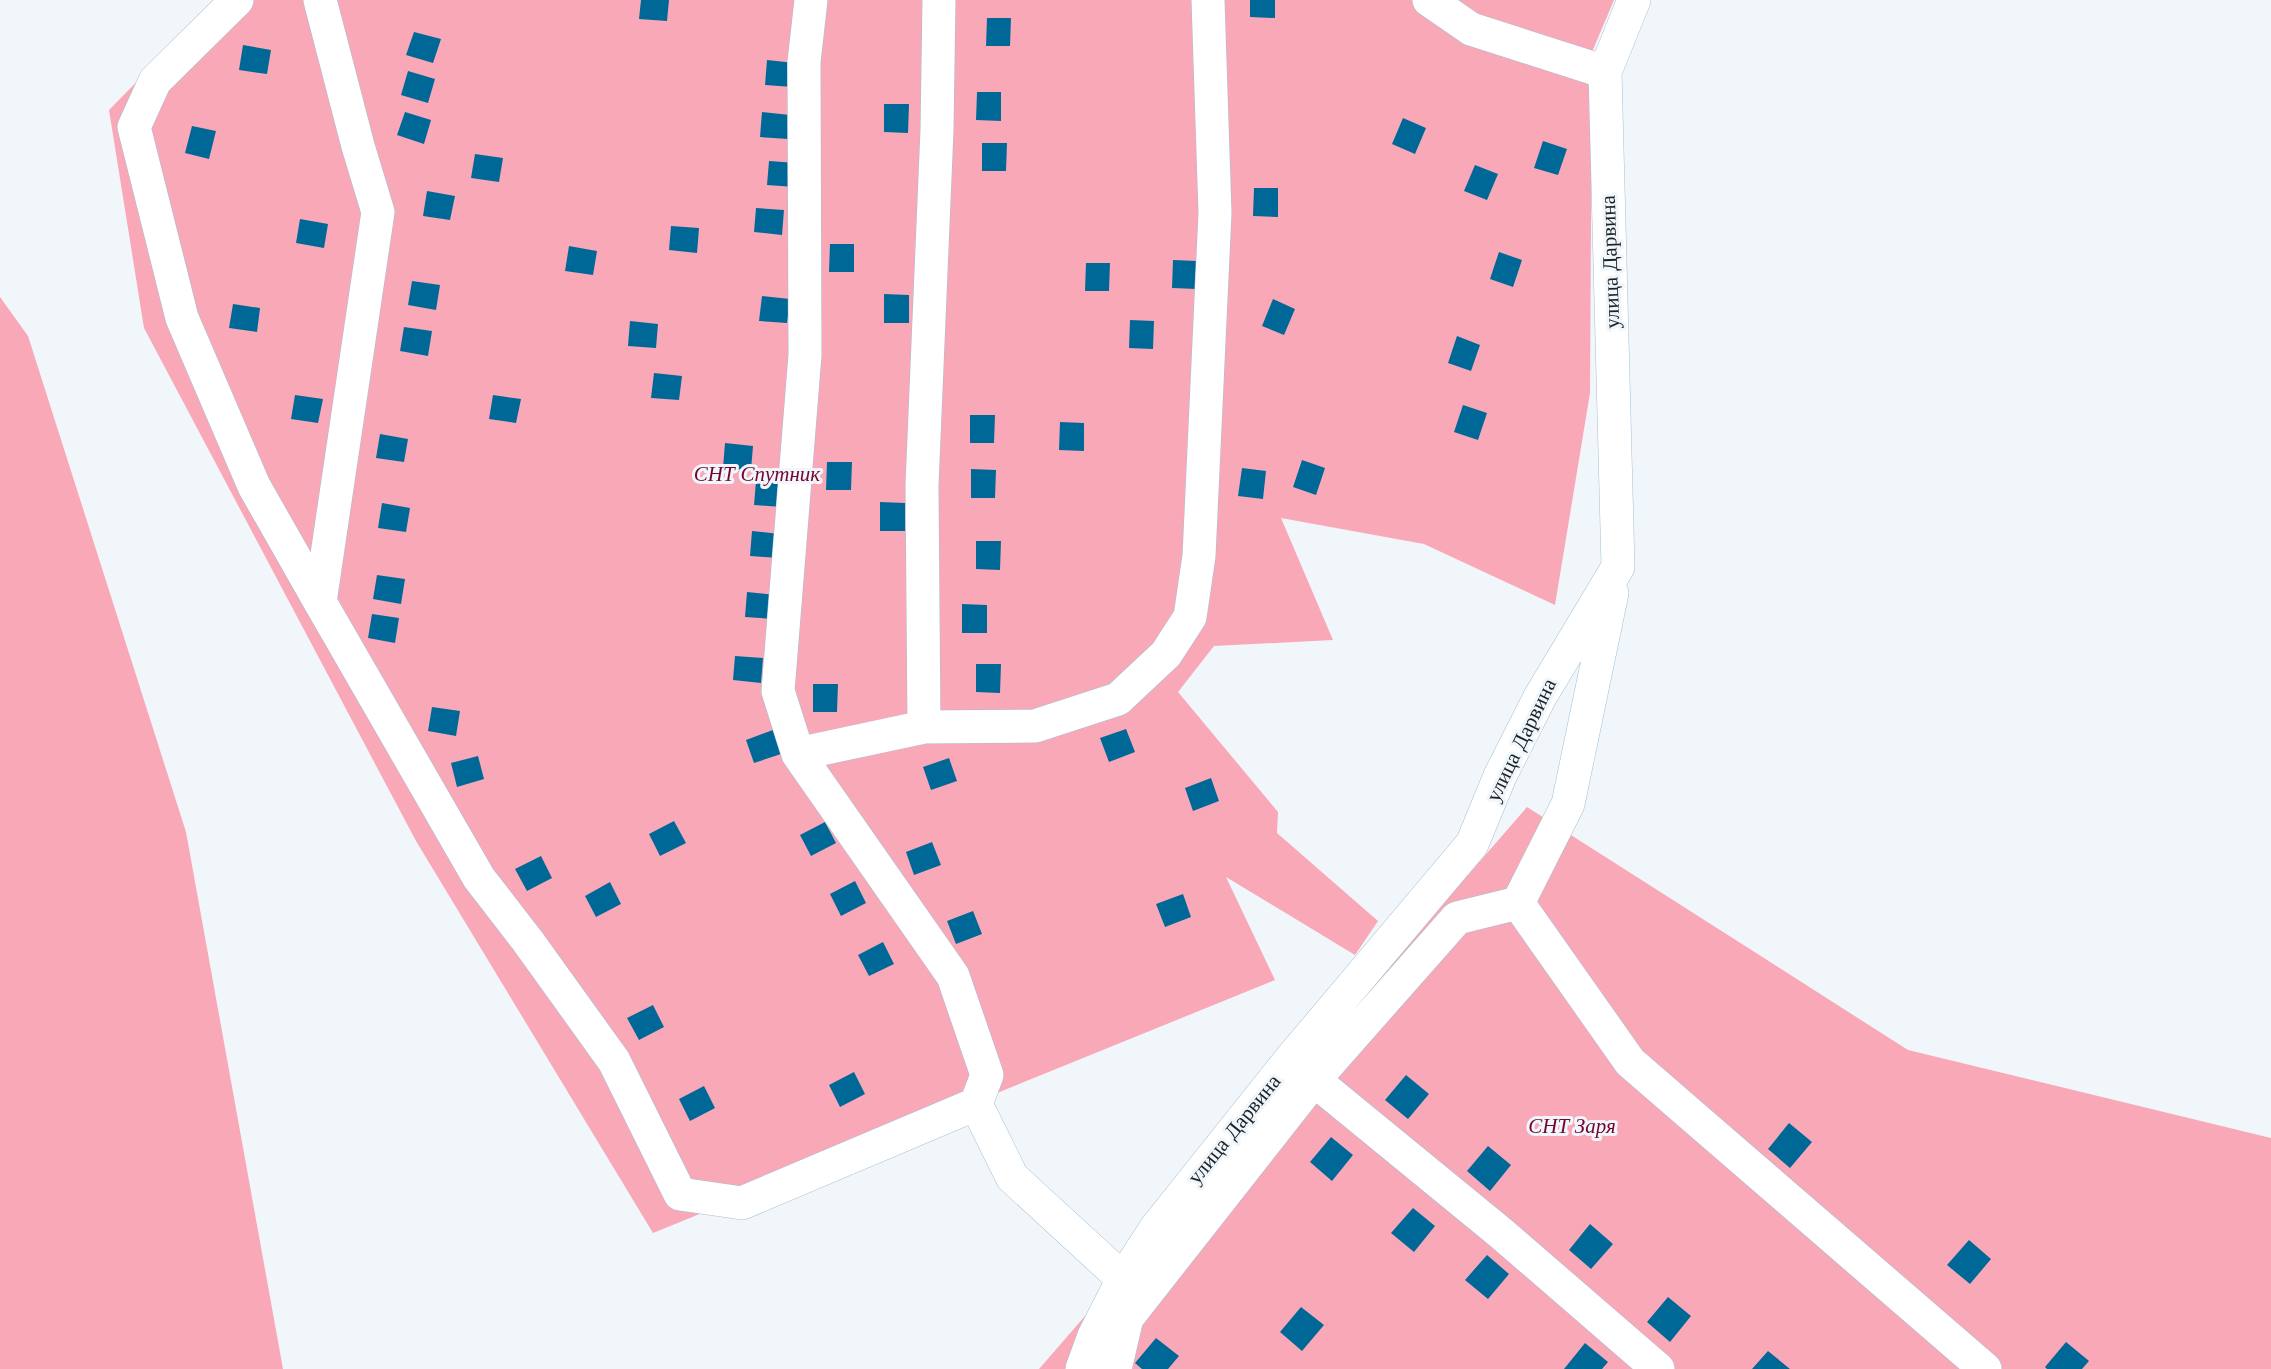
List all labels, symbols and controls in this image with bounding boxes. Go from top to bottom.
street label: улица Дарвина [1595,194,1625,329]
park label: СНТ Спутник [694,461,820,487]
street label: улица Дарвина [1480,674,1562,806]
street label: улица Дарвина [1182,1068,1287,1189]
park label: СНТ Заря [1528,1113,1616,1139]

